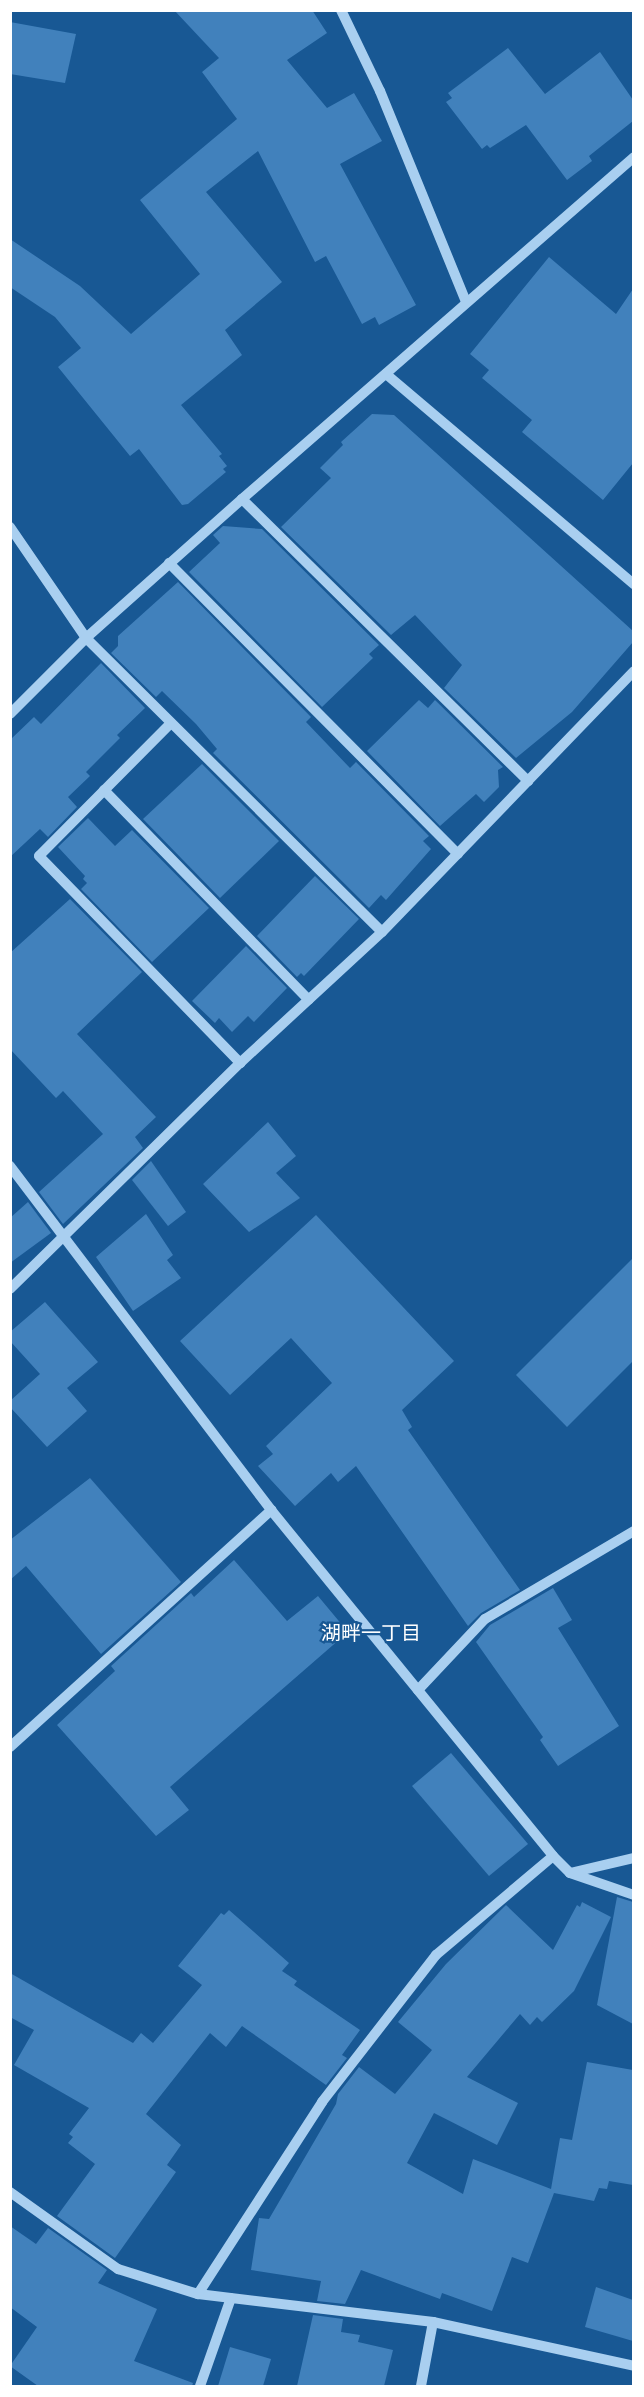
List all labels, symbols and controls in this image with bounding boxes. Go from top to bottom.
district label: 湖畔一丁目 [321,1621,421,1645]

